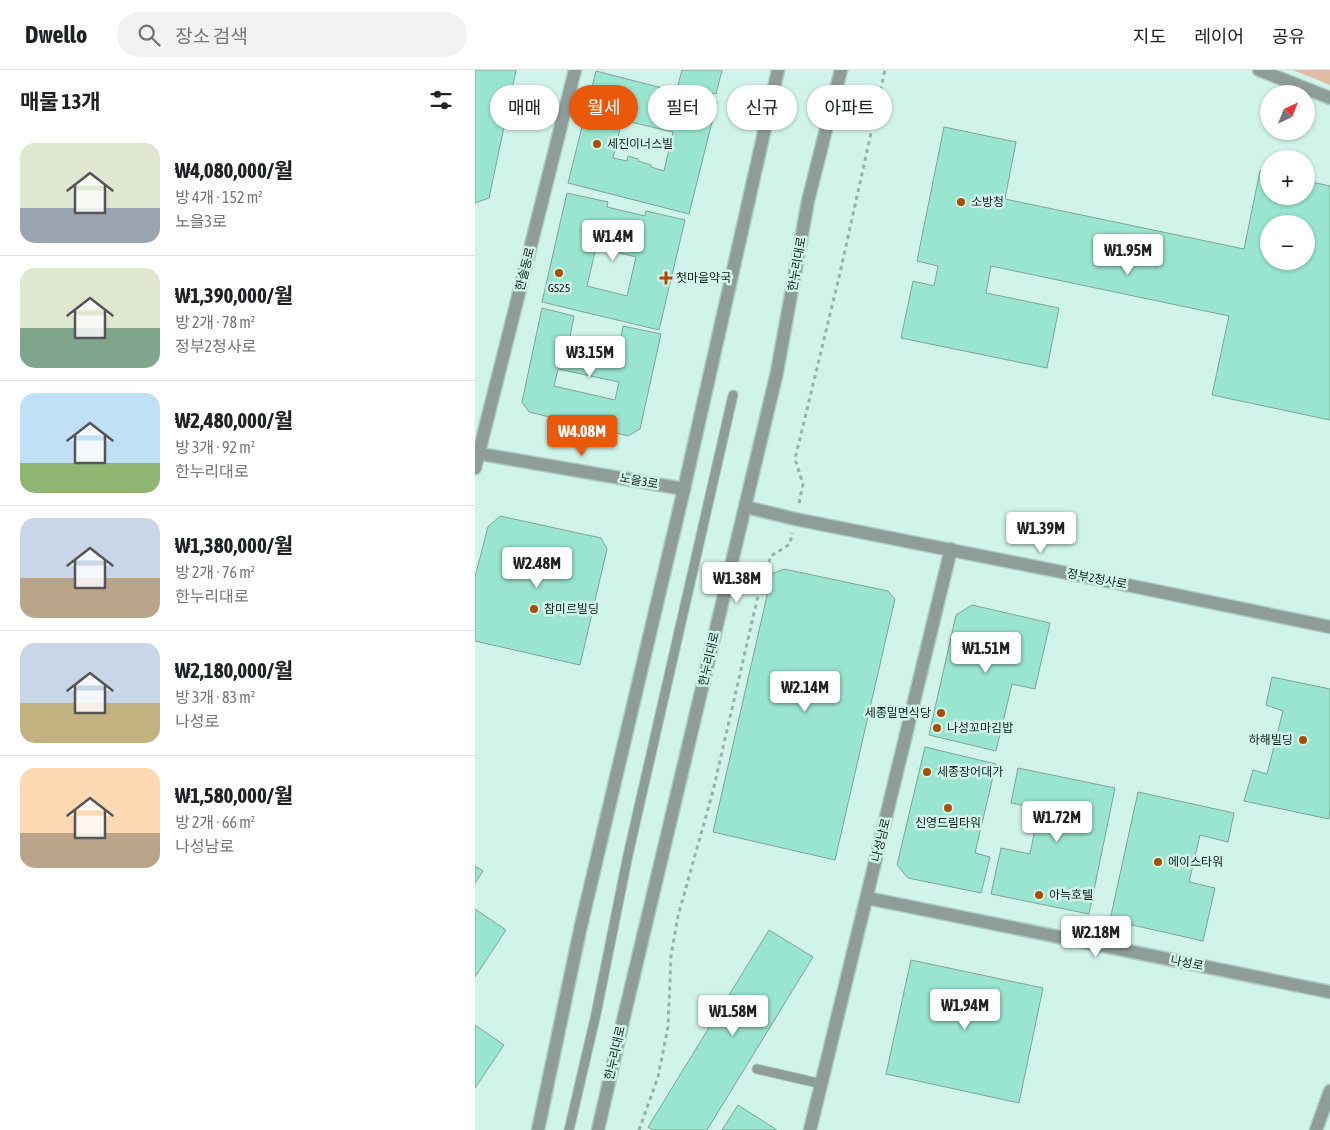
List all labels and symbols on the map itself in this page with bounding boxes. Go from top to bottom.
north arrow [1260,85,1315,140]
place label: 세진이너스빌 [607,137,673,151]
marker: 세진이너스빌 [591,138,603,150]
place label: 소방청 [971,195,1004,209]
marker: 소방청 [955,196,967,208]
pin: ₩1.4M [578,220,648,262]
pin: ₩1.95M [1087,234,1169,276]
street label: 한누리대로 [785,236,809,292]
street label: 한솔동로 [513,246,537,292]
marker: GS25 [553,267,565,279]
place label: 첫마을약국 [676,271,731,285]
marker: 첫마을약국 [660,272,672,284]
place label: GS25 [548,281,570,295]
pin: ₩3.15M [549,336,631,378]
pin: ₩4.08M [541,414,623,457]
street label: 노을3로 [619,471,659,491]
pin: ₩1.39M [1000,512,1082,554]
pin: ₩2.48M [496,546,578,589]
pin: ₩1.38M [696,562,778,604]
street label: 정부2청사로 [1066,566,1128,592]
place label: 참미르빌딩 [544,602,599,616]
marker: 참미르빌딩 [528,603,540,615]
street label: 한누리대로 [696,631,722,687]
pin: ₩1.51M [945,632,1027,674]
pin: ₩2.14M [764,670,846,713]
place label: 세종밀면식당 [865,706,931,720]
marker: 세종밀면식당 [935,707,947,719]
place label: 나성꼬마김밥 [947,721,1013,735]
marker: 나성꼬마김밥 [931,722,943,734]
place label: 하해빌딩 [1249,733,1293,747]
marker: 하해빌딩 [1297,734,1309,746]
place label: 세종장어대가 [937,765,1003,779]
marker: 세종장어대가 [921,766,933,778]
pin: ₩1.72M [1016,800,1098,843]
marker: 신영드림타워 [942,802,954,814]
place label: 신영드림타워 [915,816,981,830]
street label: 나성남로 [869,817,893,863]
place label: 에이스타워 [1168,855,1223,869]
marker: 에이스타워 [1152,856,1164,868]
place label: 아늑호텔 [1049,888,1093,902]
marker: 아늑호텔 [1033,889,1045,901]
pin: ₩2.18M [1055,916,1137,958]
street label: 나성로 [1169,953,1205,973]
pin: ₩1.94M [924,988,1006,1031]
pin: ₩1.58M [692,994,774,1037]
street label: 한누리대로 [602,1025,628,1081]

